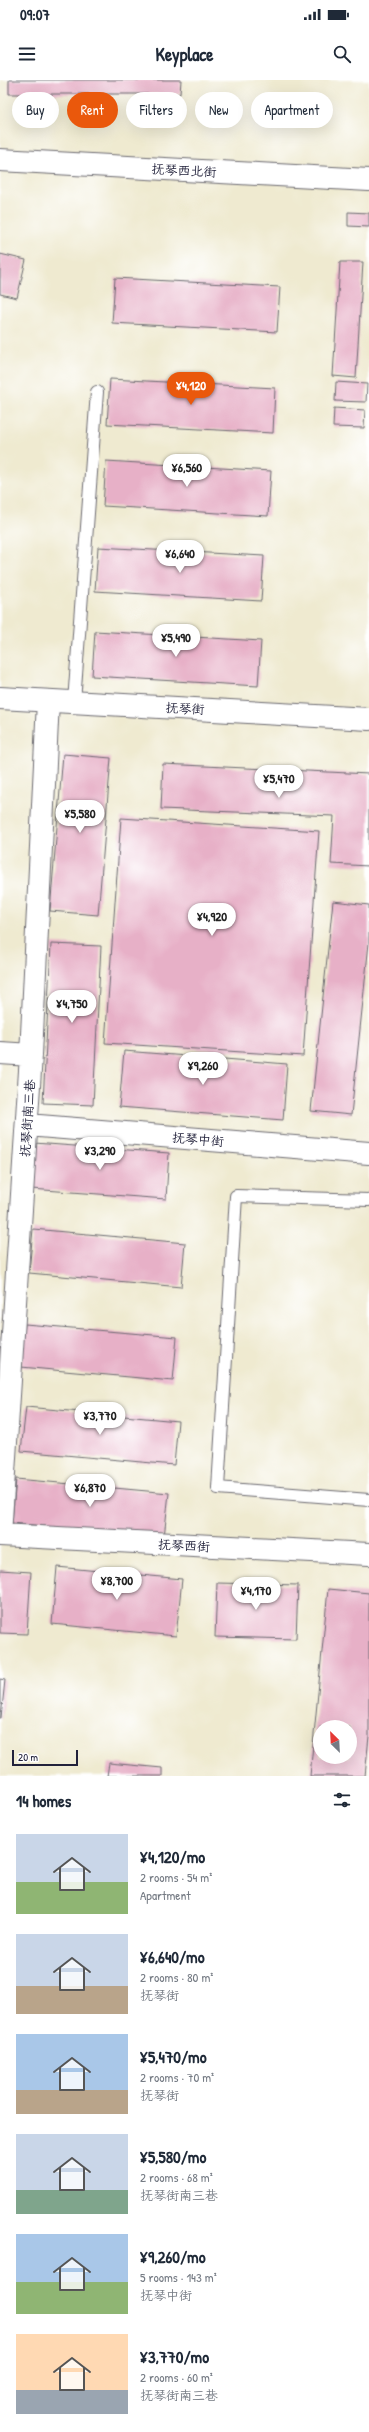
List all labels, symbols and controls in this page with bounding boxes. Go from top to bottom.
text: 09:07 [20,4,50,25]
text: Keyplace [156,42,213,67]
icon: menu [16,43,38,65]
icon: search [331,43,353,65]
chip: Buy [12,92,59,128]
chip: Rent [67,92,118,128]
chip: Filters [126,92,187,128]
chip: New [195,92,243,128]
chip: Apartment [251,92,333,128]
street label: 抚琴西北街 [151,159,217,181]
pin: ¥4,120 [158,372,224,406]
text: ¥4,120 [176,376,206,394]
pin: ¥6,560 [154,454,220,488]
text: ¥6,560 [172,458,202,476]
pin: ¥6,640 [147,540,213,574]
text: ¥6,640 [165,544,195,562]
pin: ¥5,490 [143,624,209,658]
text: ¥5,490 [161,628,191,646]
street label: 抚琴街 [165,698,205,718]
pin: ¥5,470 [246,765,312,799]
text: ¥5,470 [263,769,295,787]
pin: ¥5,580 [47,800,113,834]
text: ¥5,580 [64,804,96,822]
pin: ¥4,920 [179,903,245,937]
text: ¥4,920 [197,907,227,925]
pin: ¥4,750 [39,990,105,1024]
text: ¥4,750 [56,994,88,1012]
pin: ¥9,260 [170,1052,236,1086]
text: ¥9,260 [188,1056,218,1074]
street label: 抚琴街南三巷 [15,1078,39,1158]
street label: 抚琴中街 [171,1128,225,1150]
pin: ¥3,290 [67,1137,133,1171]
text: ¥3,290 [84,1141,116,1159]
pin: ¥3,770 [67,1402,133,1436]
text: ¥3,770 [83,1406,117,1424]
pin: ¥6,870 [57,1474,123,1508]
text: ¥6,870 [74,1478,106,1496]
street label: 抚琴西街 [158,1535,210,1555]
pin: ¥8,700 [84,1567,150,1601]
text: ¥8,700 [101,1571,133,1589]
pin: ¥4,170 [223,1577,289,1611]
text: ¥4,170 [241,1581,271,1599]
north arrow [313,1720,357,1764]
map controls [313,1720,357,1764]
scale bar [12,1748,78,1767]
text: 20 m [18,1750,38,1764]
text: 14 homes [16,1789,71,1812]
icon: filters [331,1789,353,1811]
text: ¥4,120/mo [140,1845,205,1868]
icon: home [48,1850,96,1898]
text: 2 rooms · 54 m² [140,1868,212,1886]
text: Apartment [140,1886,191,1904]
text: ¥6,640/mo [140,1945,204,1968]
icon: home [48,1950,96,1998]
text: 2 rooms · 80 m² [140,1968,213,1986]
text: 抚琴街 [140,1986,179,2004]
text: ¥5,470/mo [140,2045,207,2068]
icon: home [48,2050,96,2098]
text: 2 rooms · 70 m² [140,2068,214,2086]
text: 抚琴街 [140,2086,179,2104]
text: ¥5,580/mo [140,2145,206,2168]
icon: home [48,2150,96,2198]
text: 2 rooms · 68 m² [140,2168,213,2186]
text: 抚琴街南三巷 [140,2186,218,2204]
text: ¥9,260/mo [140,2245,206,2268]
icon: home [48,2250,96,2298]
text: 5 rooms · 143 m² [140,2268,217,2286]
text: 抚琴中街 [140,2286,192,2304]
text: ¥3,770/mo [140,2345,209,2368]
icon: home [48,2350,96,2398]
text: 2 rooms · 60 m² [140,2368,213,2386]
text: 抚琴街南三巷 [140,2386,218,2404]

